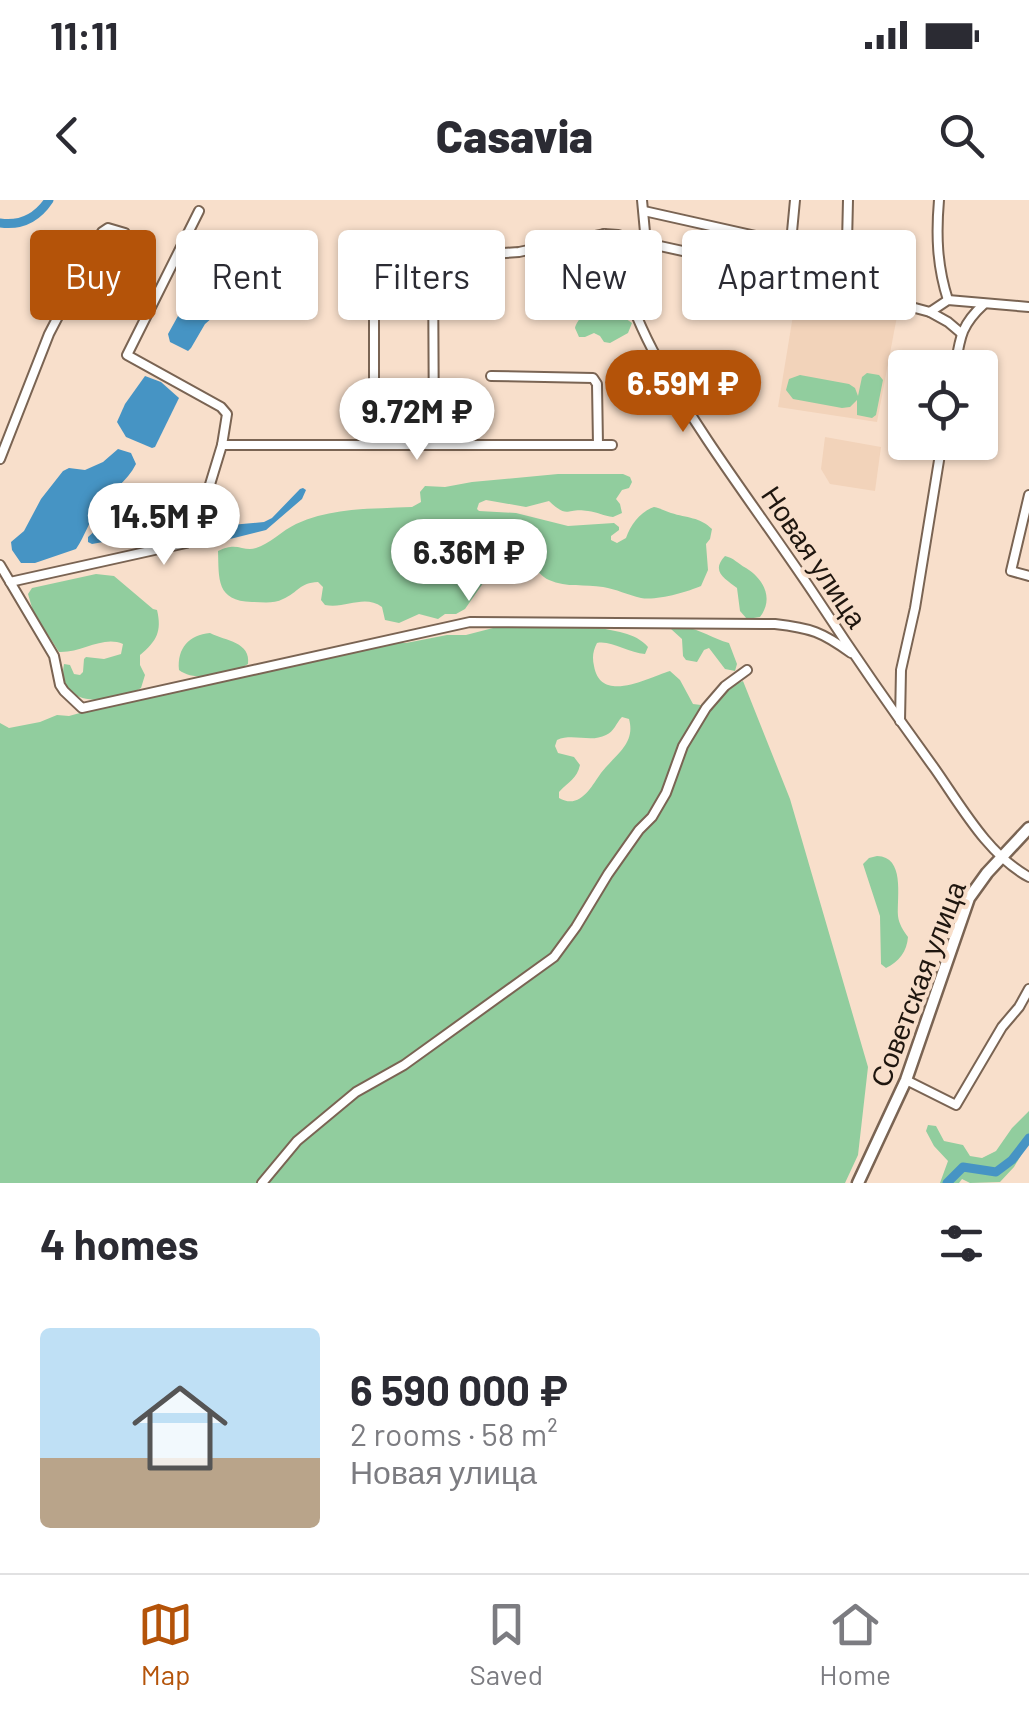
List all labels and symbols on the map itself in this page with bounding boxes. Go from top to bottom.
pin: 6.59M ₽ [591,350,775,435]
pin: 9.72M ₽ [325,378,509,463]
street label: Новая улица [755,479,875,634]
pin: 14.5M ₽ [72,483,256,568]
pin: 6.36M ₽ [377,519,561,604]
street label: Советская улица [862,876,972,1091]

